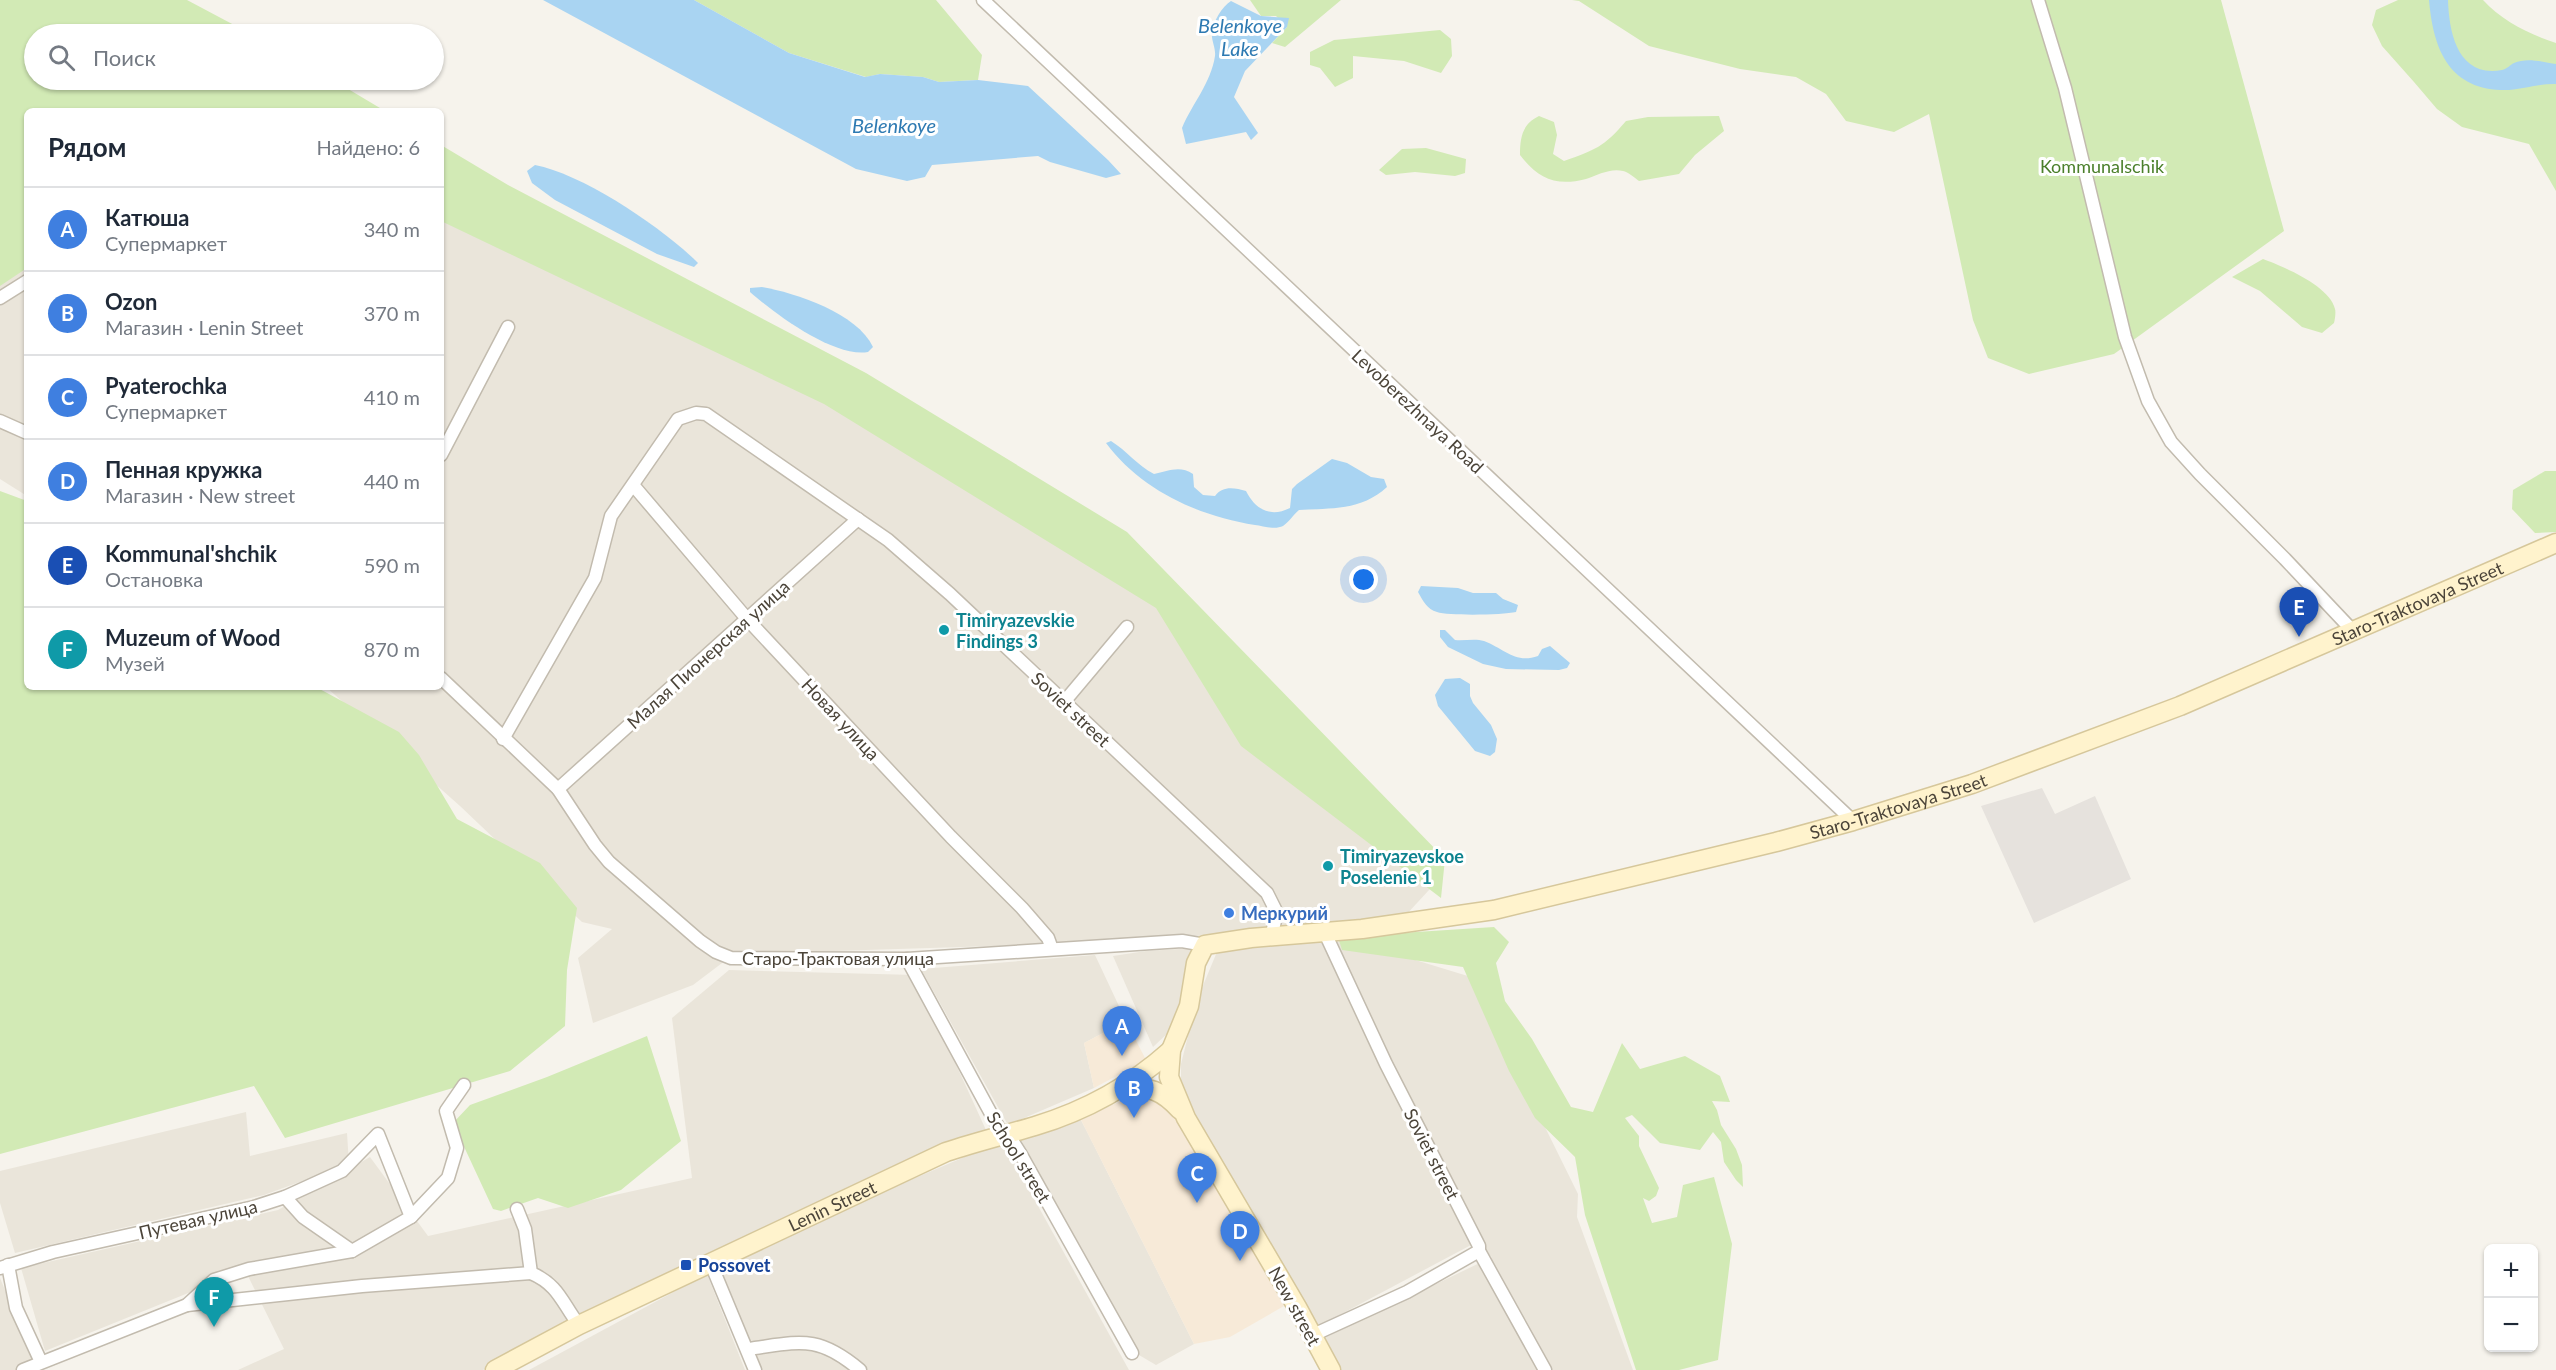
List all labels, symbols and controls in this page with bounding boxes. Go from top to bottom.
water label: Belenkoye Lake [1198,13,1282,60]
search box [24,24,444,90]
icon: search [45,41,78,74]
text: Поиск [93,44,156,71]
water label: Belenkoye [852,113,936,137]
text: Рядом [48,131,126,163]
text: Найдено: 6 [317,135,420,159]
park label: Kommunalschik [2040,155,2165,177]
text: Катюша [105,204,190,231]
text: A [61,217,74,241]
text: 340 m [364,217,420,241]
text: Супермаркет [105,231,227,255]
text: Ozon [105,288,158,315]
text: B [61,301,74,325]
text: 370 m [364,301,420,325]
text: Магазин · Lenin Street [105,315,304,339]
street label: Levoberezhnaya Road [1348,344,1488,478]
text: Pyaterochka [105,372,227,399]
text: C [61,385,74,409]
text: 410 m [364,385,420,409]
text: Супермаркет [105,399,227,423]
text: Пенная кружка [105,456,262,483]
text: D [60,469,75,493]
text: 440 m [364,469,420,493]
text: Магазин · New street [105,483,295,507]
text: Kommunal'shchik [105,540,277,567]
text: E [62,553,73,577]
text: 590 m [364,553,420,577]
street label: Staro-Traktovaya Street [2328,556,2507,650]
your location [1349,565,1378,594]
text: Остановка [105,567,203,591]
street label: Малая Пионерская улица [622,575,794,733]
pin: E [2280,588,2318,637]
place label: Timiryazevskie Findings 3 [956,609,1075,652]
marker: Timiryazevskie Findings 3 [937,623,951,637]
text: Muzeum of Wood [105,624,280,651]
text: F [62,637,73,661]
text: 870 m [364,637,420,661]
text: Музей [105,651,165,675]
street label: Soviet street [1027,667,1115,751]
street label: Новая улица [797,673,885,765]
street label: Staro-Traktovaya Street [1807,768,1990,843]
place label: Timiryazevskoe Poselenie 1 [1340,845,1464,888]
marker: Timiryazevskoe Poselenie 1 [1321,859,1335,873]
place label: Меркурий [1241,902,1328,924]
marker: Меркурий [1222,906,1236,920]
street label: Старо-Трактовая улица [742,947,934,969]
pin: A [1102,1006,1142,1056]
pin: B [1114,1068,1154,1118]
street label: Soviet street [1400,1105,1465,1204]
street label: School street [982,1107,1056,1207]
pin: C [1178,1154,1216,1203]
street label: Lenin Street [785,1175,880,1236]
street label: Путевая улица [137,1195,259,1243]
pin: D [1220,1212,1260,1261]
map controls [2484,1244,2538,1352]
button: + [2484,1244,2538,1298]
place label: Possovet [698,1254,771,1276]
marker: Possovet [679,1258,693,1272]
street label: New street [1264,1263,1326,1350]
pin: F [194,1278,234,1327]
button: − [2484,1298,2538,1352]

